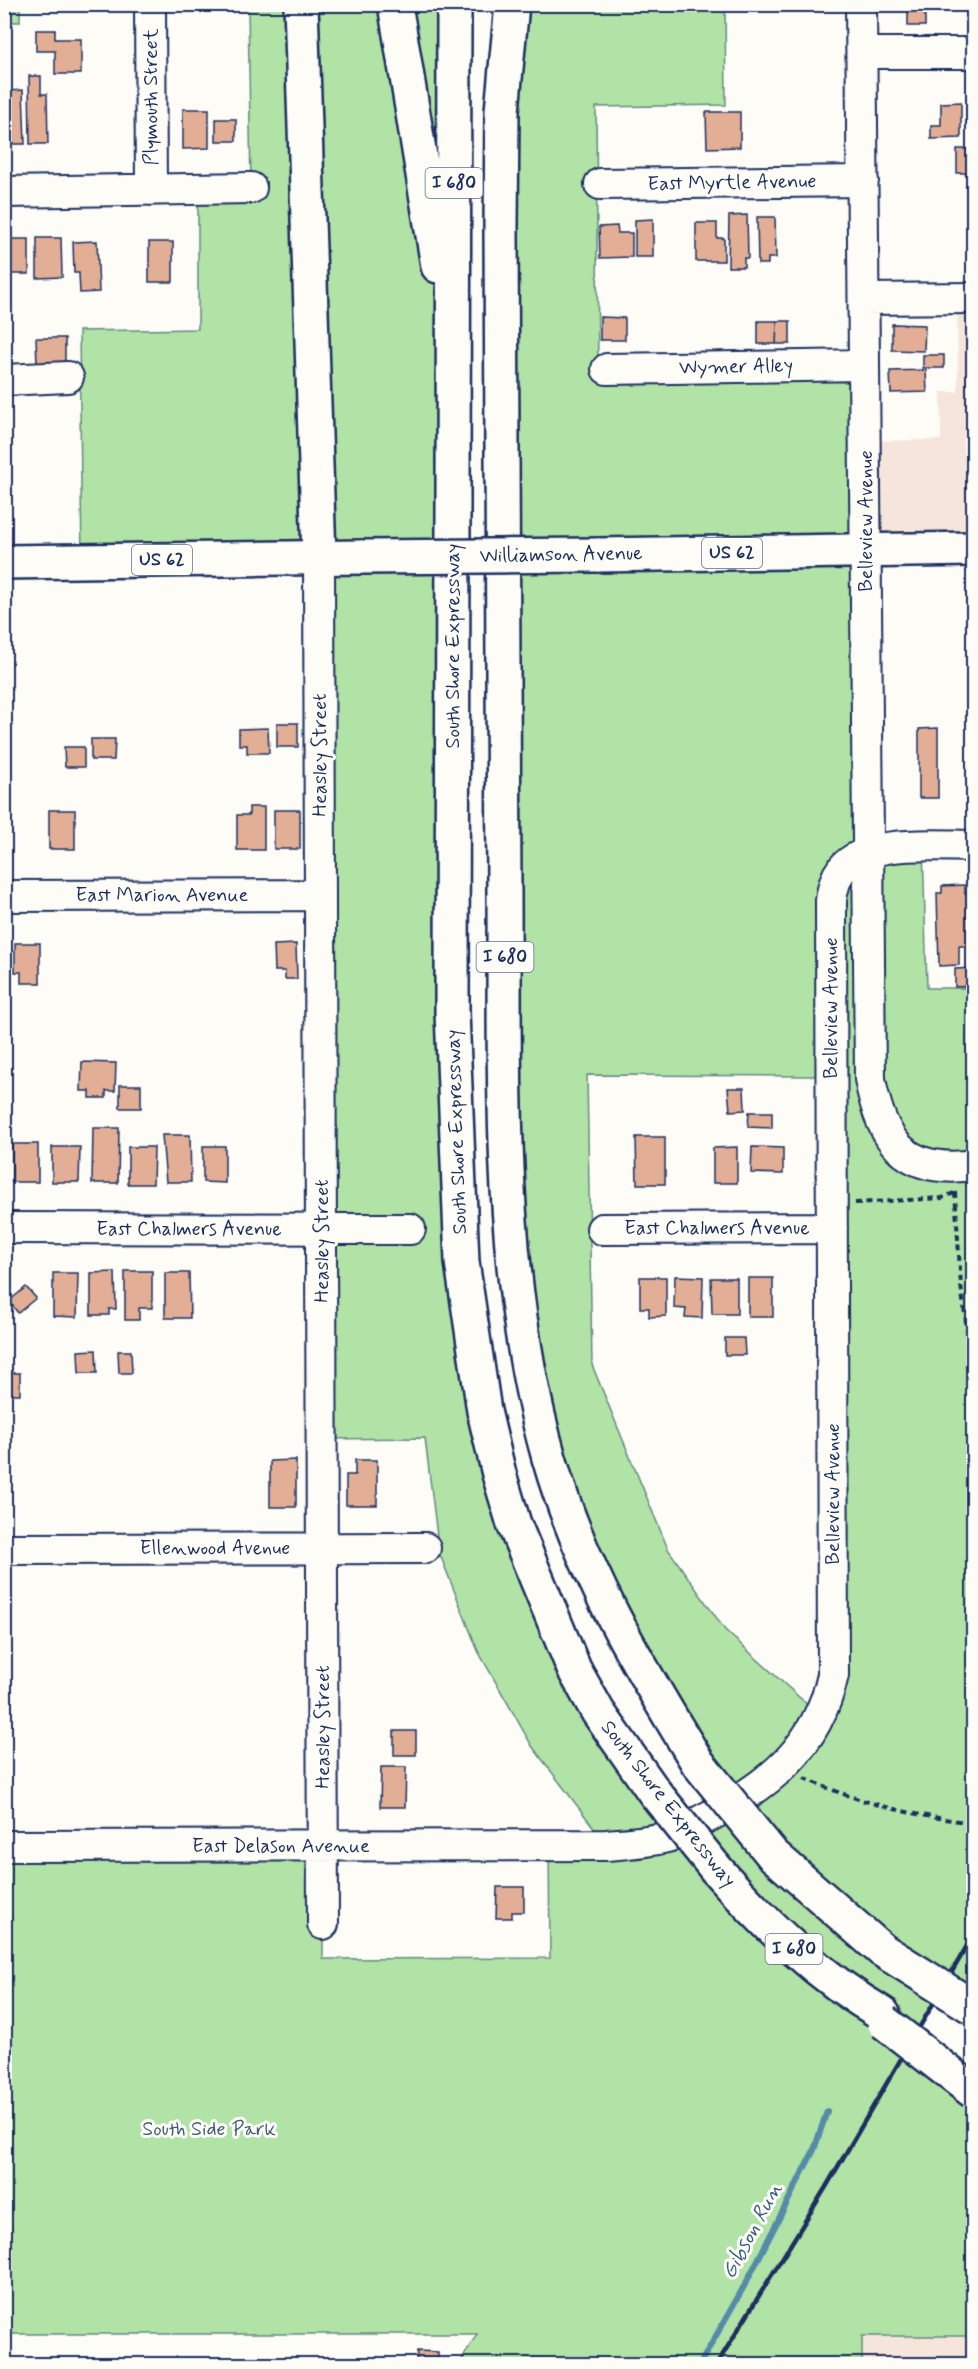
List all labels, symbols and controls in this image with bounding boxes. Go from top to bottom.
street label: Plymouth Street [138,28,165,166]
road number: I 680 [426,168,482,198]
street label: East Myrtle Avenue [647,168,817,198]
street label: Wymer Alley [679,353,793,381]
street label: Belleview Avenue [853,450,880,592]
road number: US 62 [702,538,762,568]
street label: Williamson Avenue [479,540,643,570]
street label: South Shore Expressway [440,544,467,748]
road number: US 62 [132,545,192,575]
street label: Heasley Street [307,693,334,817]
street label: East Marion Avenue [76,882,249,909]
street label: Belleview Avenue [818,937,845,1079]
road number: I 680 [476,942,534,972]
street label: South Shore Expressway [440,1029,474,1235]
street label: Heasley Street [309,1179,336,1303]
street label: East Chalmers Avenue [624,1215,810,1242]
street label: East Chalmers Avenue [96,1216,282,1243]
street label: Belleview Avenue [820,1423,847,1565]
street label: Ellenwood Avenue [140,1535,290,1562]
street label: Heasley Street [310,1665,337,1789]
street label: South Shore Expressway [594,1715,742,1893]
street label: East Delason Avenue [192,1833,370,1860]
road number: I 680 [766,1934,822,1964]
park label: South Side Park [142,2116,276,2143]
water label: Gibson Run [715,2178,789,2284]

